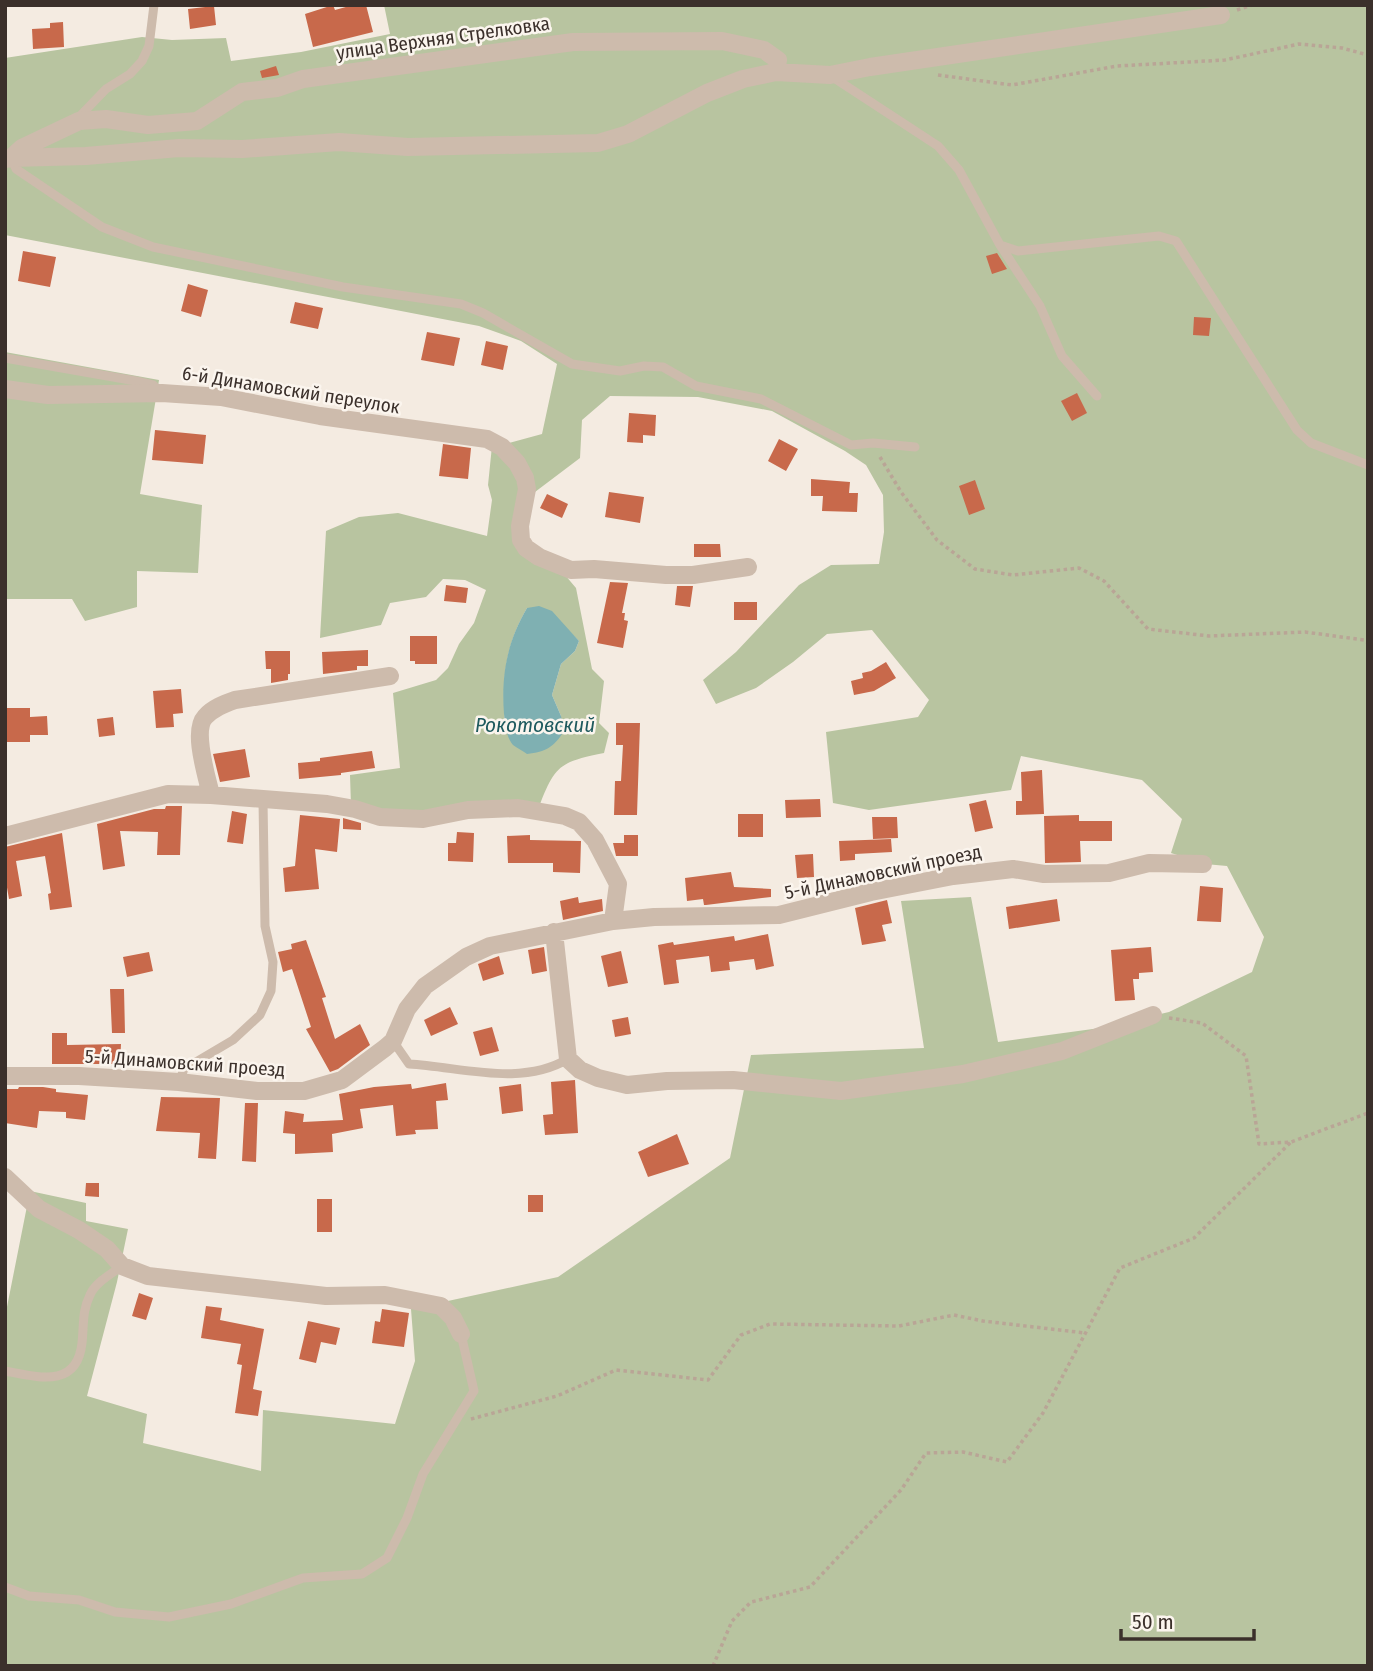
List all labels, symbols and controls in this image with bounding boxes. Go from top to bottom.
street label: улица Верхняя Стрелковка [335,12,551,64]
street label: 6-й Динамовский переулок [181,361,402,419]
water label: Рокотовский [475,712,595,738]
street label: 5-й Динамовский проезд [783,840,983,904]
street label: 5-й Динамовский проезд [84,1045,286,1081]
scale bar [1121,1598,1254,1642]
text: 50 m [1132,1609,1174,1635]

